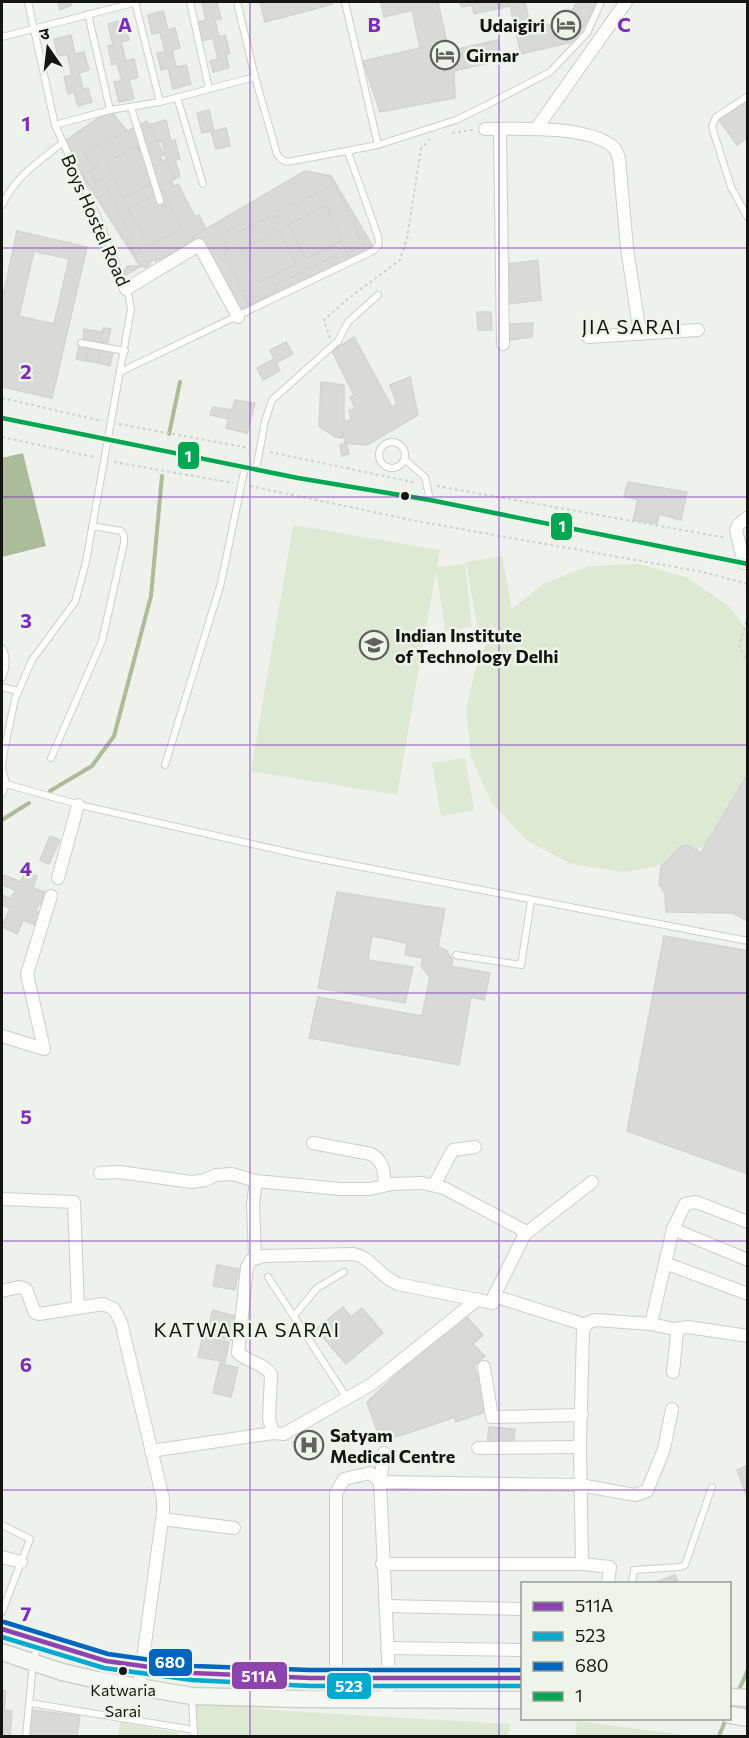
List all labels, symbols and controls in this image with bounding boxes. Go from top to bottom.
hotel icon: Udaigiri [550,9,582,41]
text: A [118,12,132,36]
text: B [367,12,381,36]
text: C [617,12,631,36]
place label: Udaigiri [480,14,545,36]
north arrow [18,18,78,78]
text: उ [37,22,52,43]
hotel icon: Girnar [429,39,461,71]
place label: Girnar [466,44,519,66]
text: 1 [21,111,31,135]
street label: Boys Hostel Road [57,151,135,289]
district label: JIA SARAI [582,314,682,338]
text: 2 [20,359,32,383]
line badge: 1 [177,441,200,470]
text: 1 [184,446,192,465]
unlabelled marker [399,490,411,502]
line badge: 1 [550,512,573,541]
text: 1 [558,516,566,535]
text: 3 [20,608,32,632]
place label: Indian Institute of Technology Delhi [395,624,558,667]
school or university icon: Indian Institute of Technology Delhi [358,629,390,661]
text: 4 [20,856,32,880]
text: 5 [20,1104,32,1128]
district label: KATWARIA SARAI [154,1317,340,1341]
text: 6 [20,1352,32,1376]
place label: Satyam Medical Centre [330,1424,455,1467]
hospital icon: Satyam Medical Centre [293,1429,325,1461]
legend [521,1582,731,1720]
text: 511A [575,1594,613,1616]
text: 7 [21,1601,32,1625]
text: 523 [575,1624,606,1646]
line badge: 680 [148,1648,193,1677]
text: 680 [155,1652,185,1671]
text: 680 [575,1654,609,1676]
line badge: 511A [231,1661,288,1690]
marker: Katwaria Sarai [117,1665,129,1677]
text: 511A [241,1666,277,1685]
line badge: 523 [326,1672,372,1700]
text: 523 [335,1676,363,1695]
place label: Katwaria Sarai [90,1680,156,1720]
text: 1 [575,1684,583,1706]

